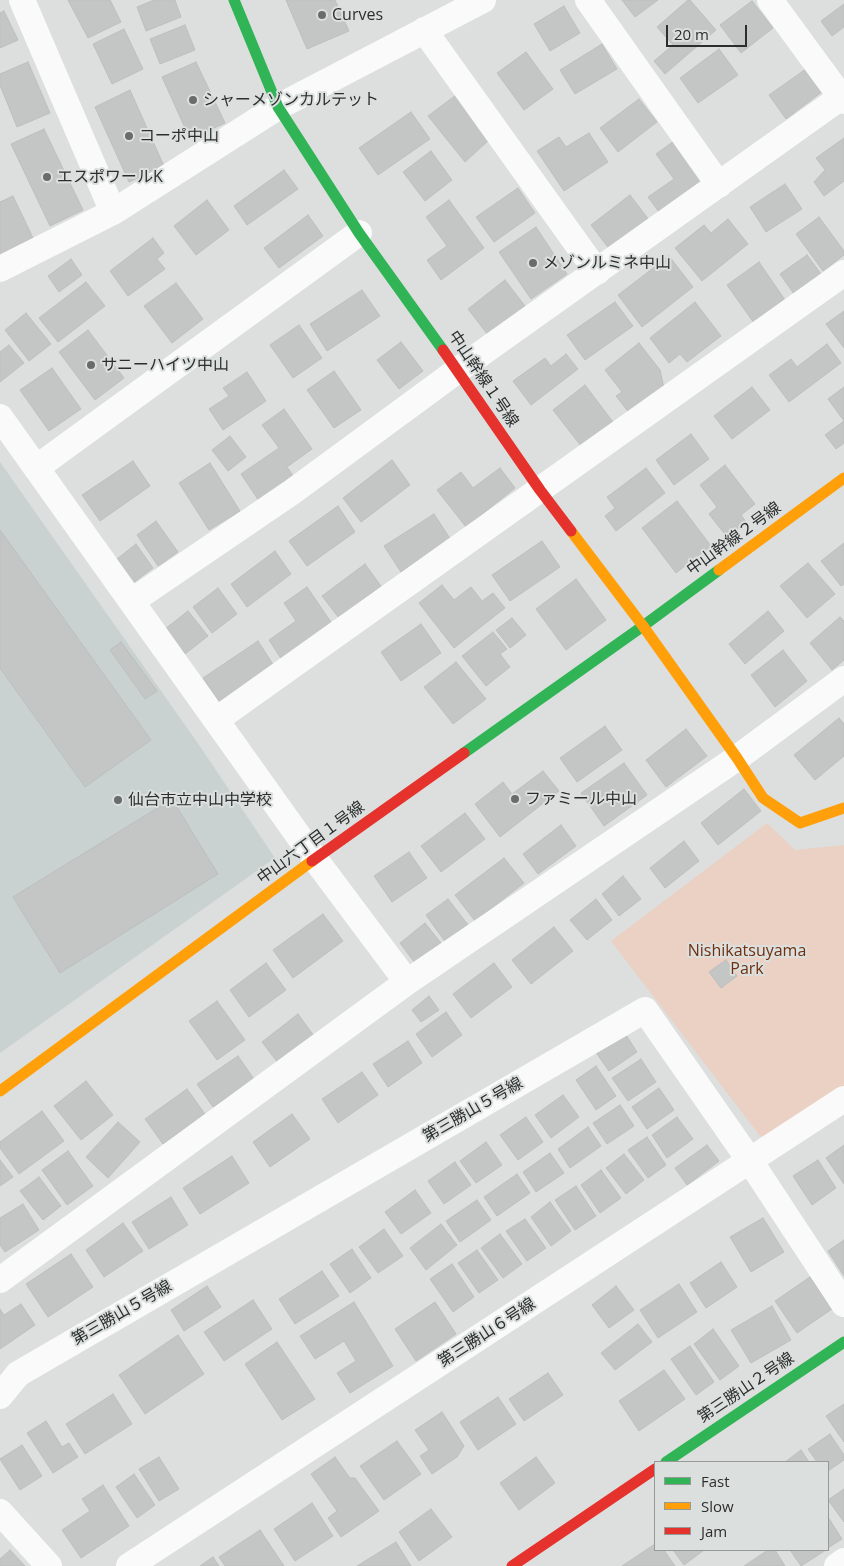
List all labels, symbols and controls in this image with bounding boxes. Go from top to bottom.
place label: Curves [332,5,383,25]
marker: Curves [316,9,328,21]
scale bar [669,15,750,47]
text: 20 m [674,24,709,44]
place label: シャーメゾンカルテット [203,90,379,110]
marker: シャーメゾンカルテット [187,94,199,106]
place label: コーポ中山 [139,126,219,146]
marker: コーポ中山 [123,130,135,142]
place label: エスポワールK [57,167,163,187]
marker: エスポワールK [41,171,53,183]
place label: メゾンルミネ中山 [543,253,671,273]
marker: メゾンルミネ中山 [527,257,539,269]
street label: 中山幹線１号線 [444,327,522,431]
place label: サニーハイツ中山 [101,355,229,375]
marker: サニーハイツ中山 [85,359,97,371]
street label: 中山幹線２号線 [683,498,785,580]
place label: ファミール中山 [525,789,637,809]
place label: 仙台市立中山中学校 [128,790,272,810]
marker: ファミール中山 [509,793,521,805]
marker: 仙台市立中山中学校 [112,794,124,806]
street label: 中山六丁目１号線 [254,798,368,888]
park label: Nishikatsuyama Park [688,941,806,979]
street label: 第三勝山５号線 [420,1074,526,1146]
street label: 第三勝山５号線 [69,1277,175,1349]
street label: 第三勝山６号線 [435,1294,539,1372]
street label: 第三勝山２号線 [694,1349,798,1427]
legend [654,1461,829,1551]
text: Fast [701,1471,730,1491]
text: Slow [701,1496,734,1516]
text: Jam [701,1521,727,1541]

